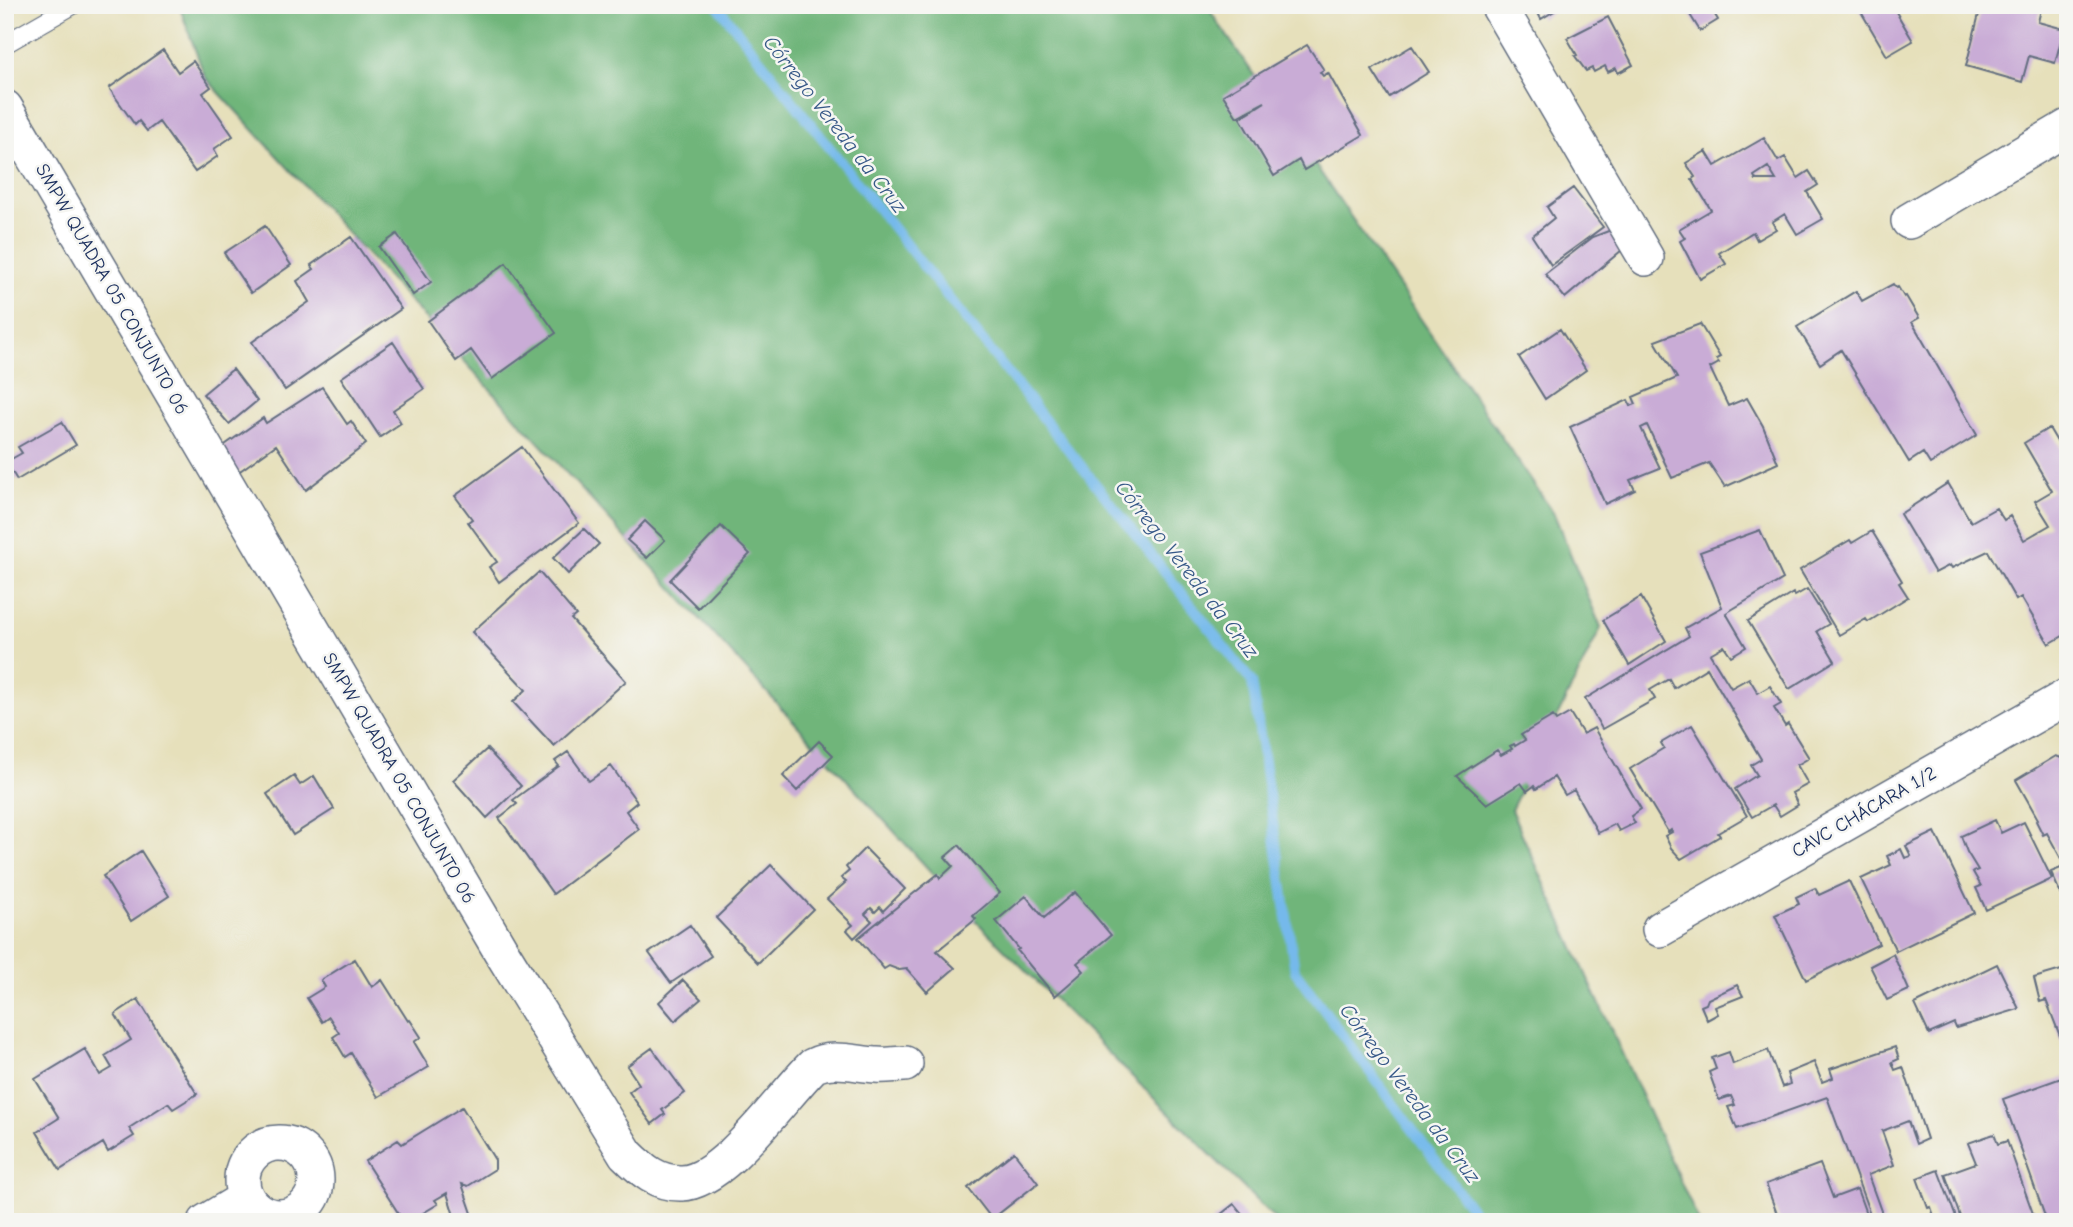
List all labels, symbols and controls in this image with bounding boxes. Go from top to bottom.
water label: Córrego Vereda da Cruz [759,31,912,218]
street label: SMPW QUADRA 05 CONJUNTO 06 [31,160,193,418]
water label: Córrego Vereda da Cruz [1111,476,1264,663]
street label: SMPW QUADRA 05 CONJUNTO 06 [318,649,480,907]
street label: CAVC CHÁCARA 1/2 [1788,762,1940,862]
water label: Córrego Vereda da Cruz [1335,999,1486,1188]

